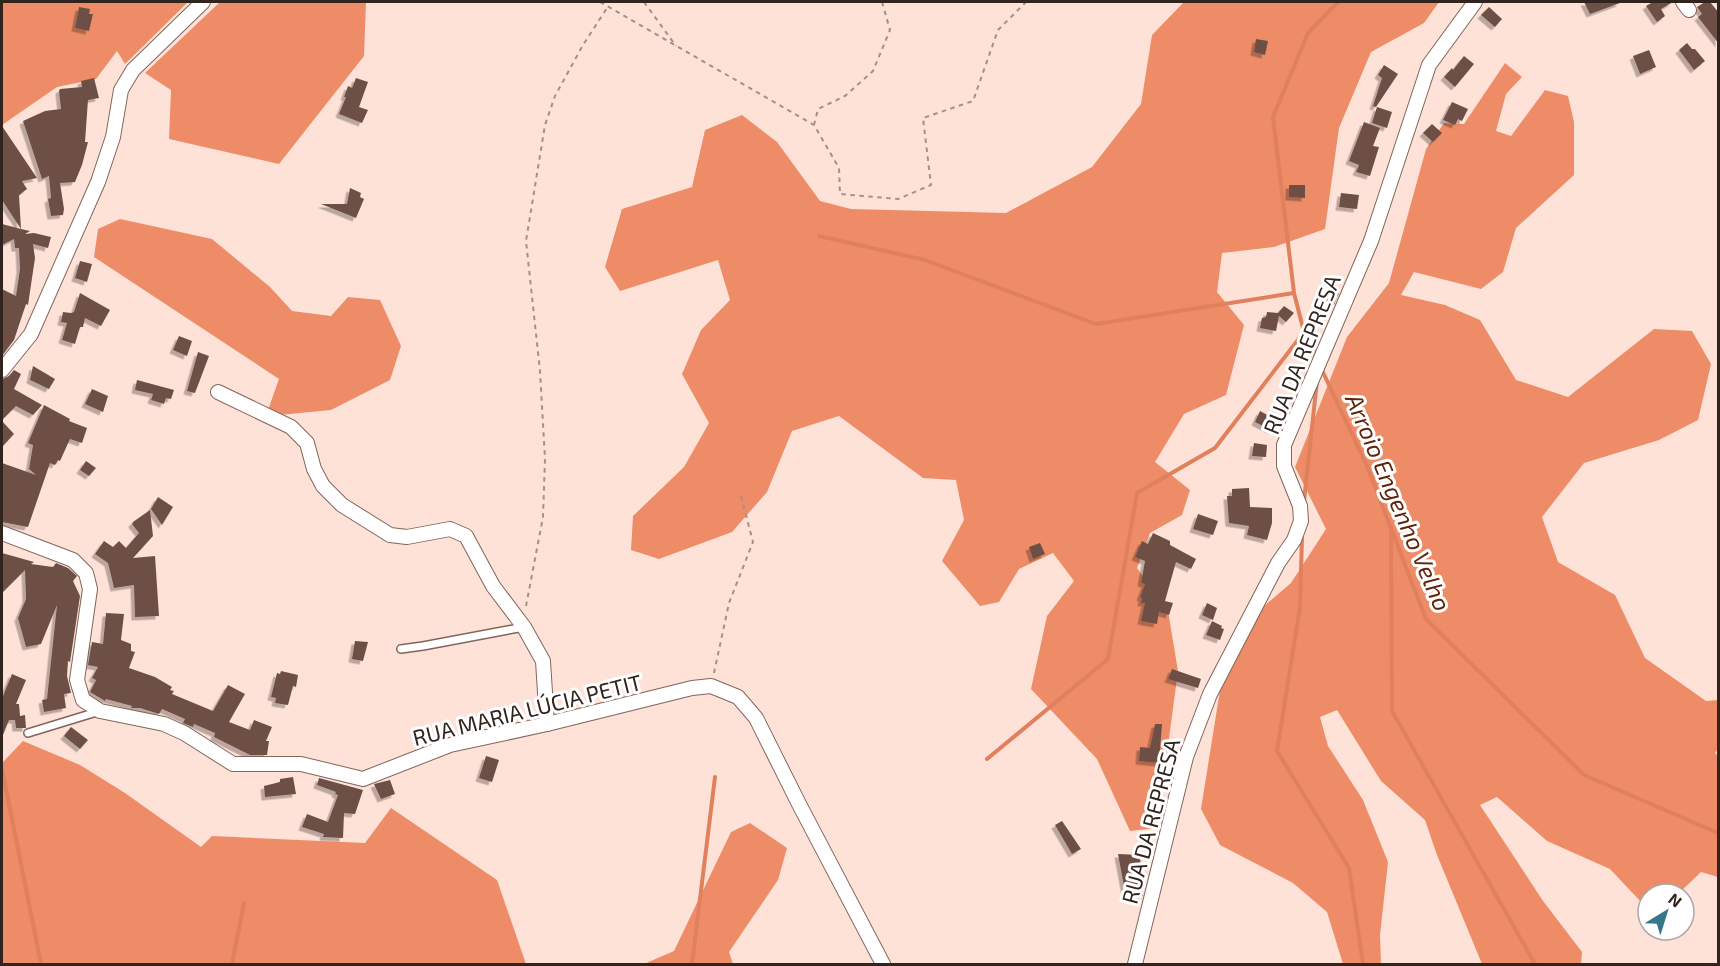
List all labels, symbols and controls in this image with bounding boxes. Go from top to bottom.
street label: RUA DA REPRESA [1257,270,1345,438]
water label: Arroio Engenho Velho [1340,388,1458,615]
street label: RUA MARIA LÚCIA PETIT [410,668,644,750]
street label: RUA DA REPRESA [1115,735,1185,906]
north arrow [1636,882,1696,942]
text: N [1665,889,1686,911]

